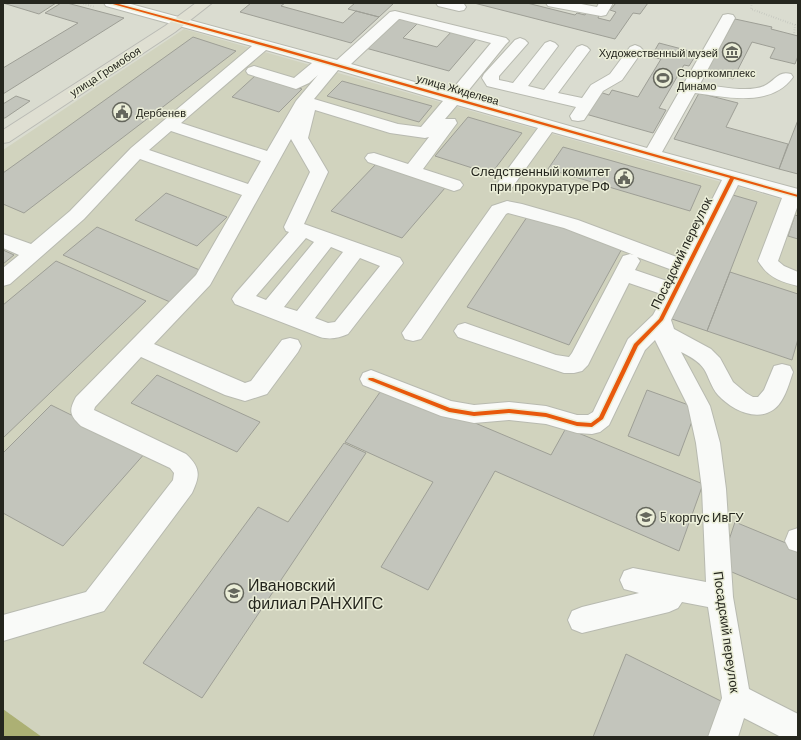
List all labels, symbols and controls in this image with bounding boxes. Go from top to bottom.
museum icon: Художественный музей [721,41,743,63]
street label: улица Громобоя [67,43,143,99]
place label: Художественный музей [599,46,718,59]
place label: Спорткомплекс Динамо [677,66,756,92]
sports icon: Спорткомплекс Динамо [652,67,674,89]
street label: улица Жиделева [415,71,502,107]
public building icon: Дербенев [111,101,133,123]
place label: Дербенев [136,106,186,119]
place label: Следственный комитет при прокуратуре РФ [471,163,610,194]
public building icon: Следственный комитет при прокуратуре РФ [613,167,635,189]
street label: Посадский переулок [647,194,715,312]
school or university icon: 5 корпус ИвГУ [635,506,657,528]
place label: 5 корпус ИвГУ [660,509,744,525]
street label: Посадский переулок [711,570,743,694]
place label: Ивановский филиал РАНХИГС [248,575,383,612]
school or university icon: Ивановский филиал РАНХИГС [223,582,245,604]

